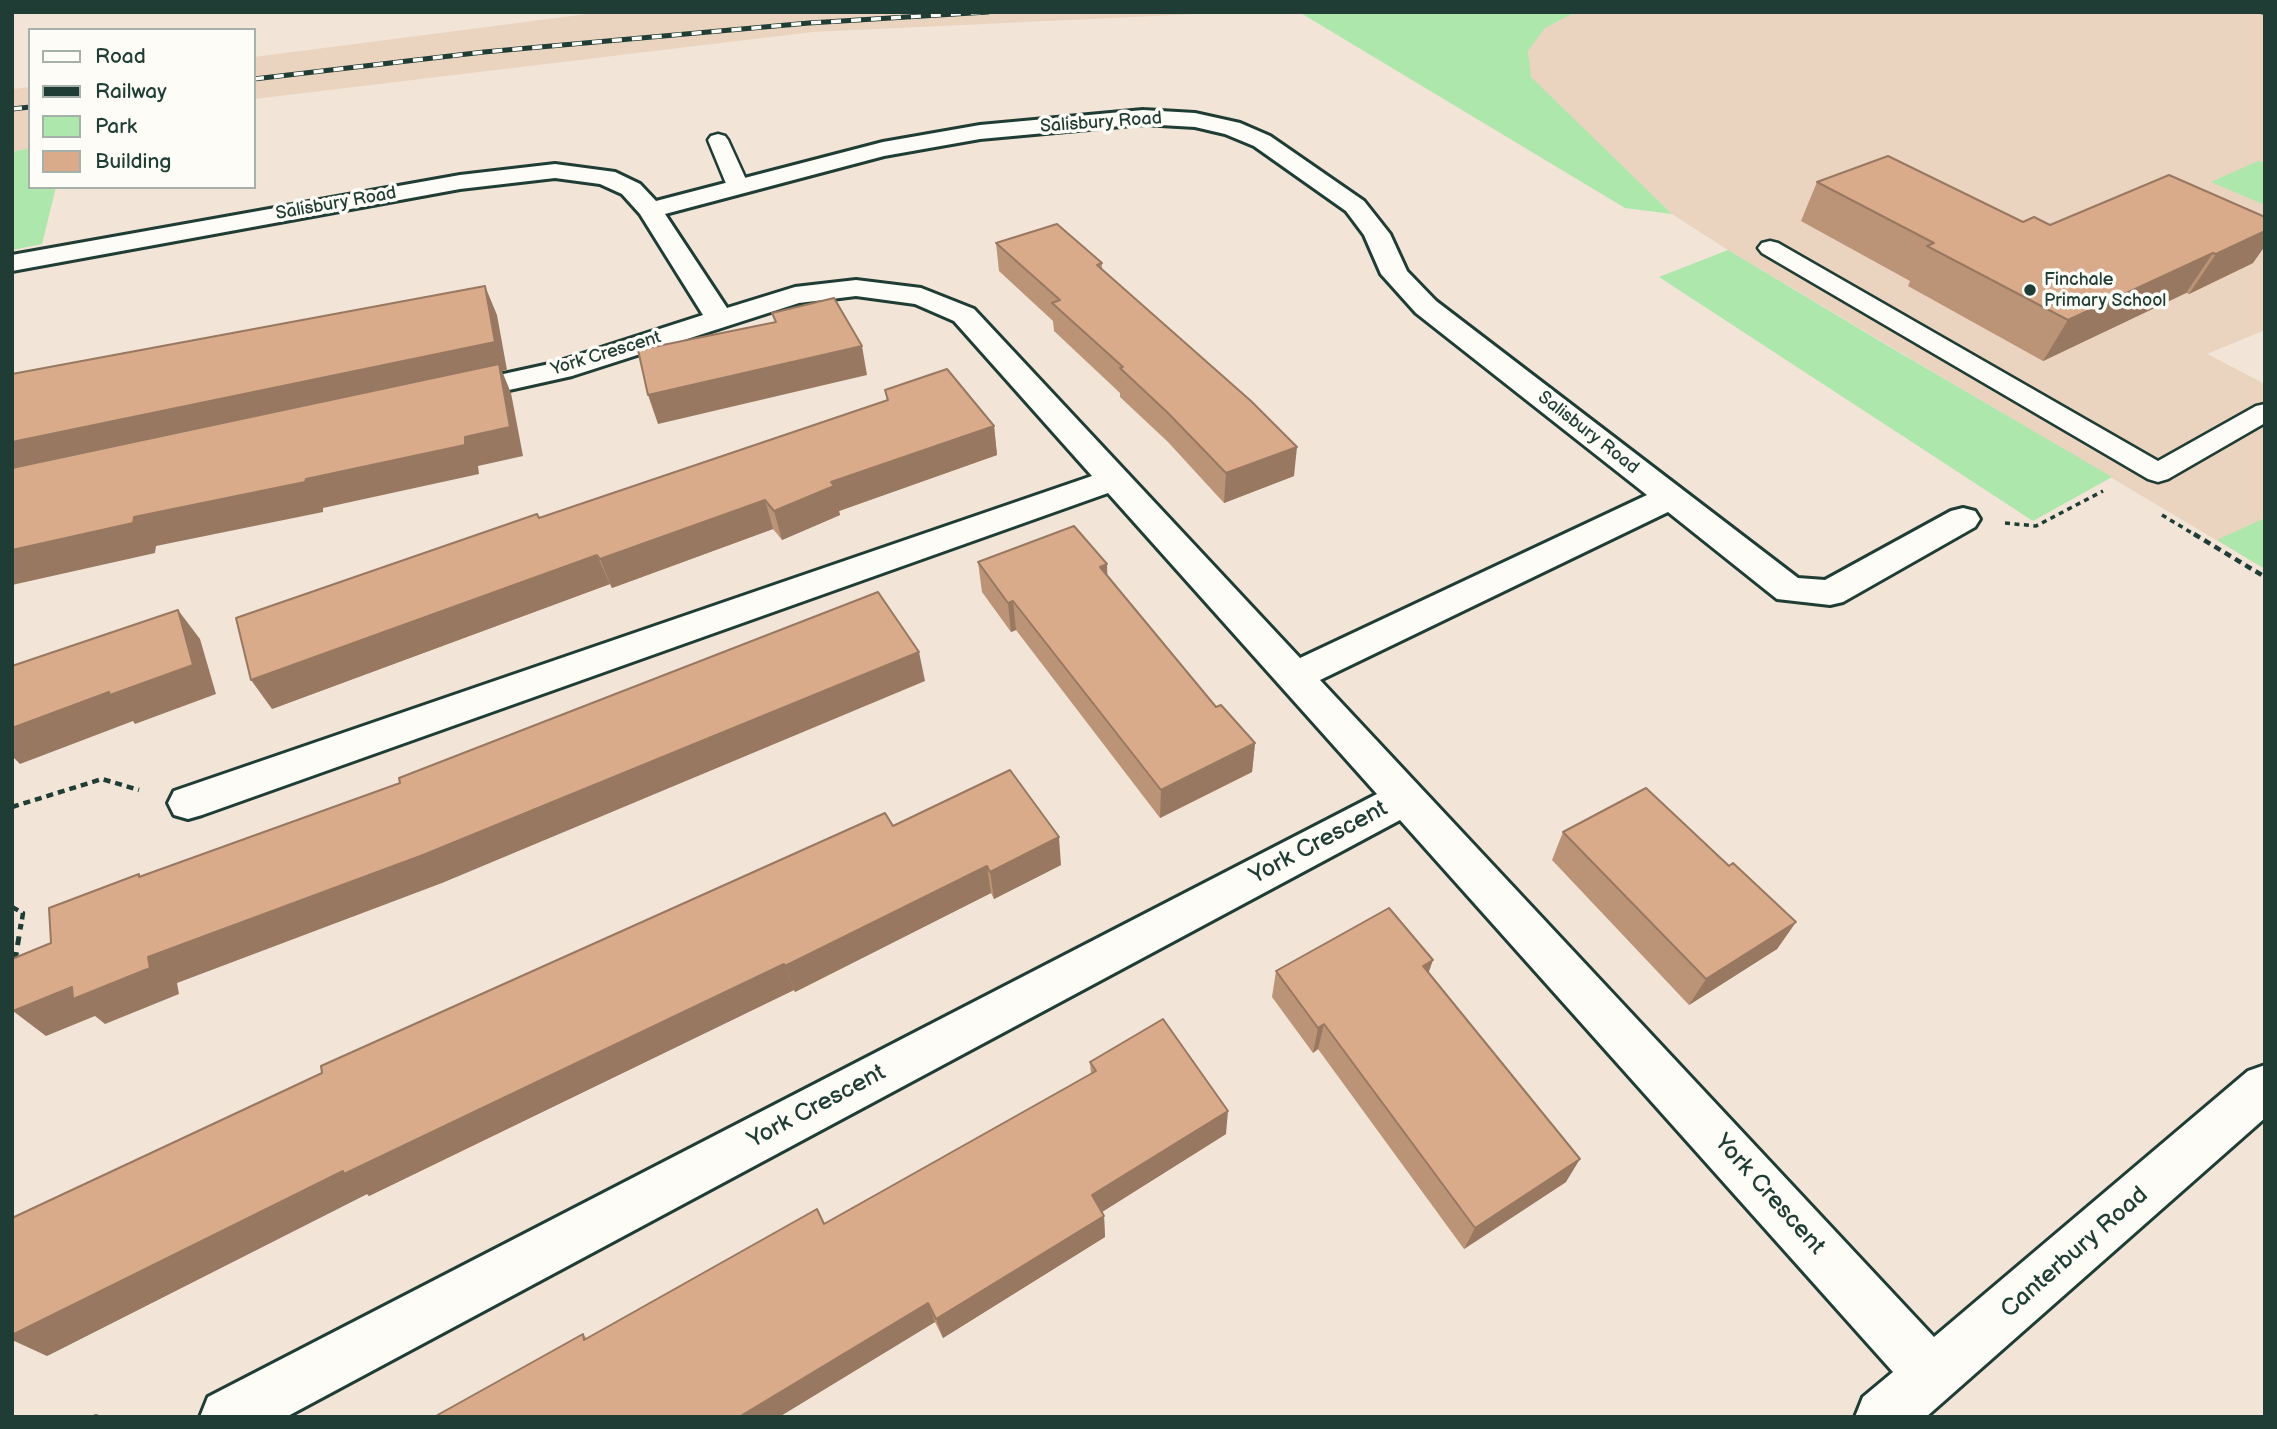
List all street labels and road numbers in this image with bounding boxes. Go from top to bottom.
street label: Salisbury Road [1039,108,1163,138]
street label: Salisbury Road [274,183,398,225]
street label: York Crescent [548,327,664,381]
street label: Salisbury Road [1533,387,1643,479]
street label: York Crescent [1245,795,1393,891]
street label: York Crescent [743,1059,891,1155]
street label: York Crescent [1708,1129,1830,1261]
street label: Canterbury Road [1996,1181,2154,1325]

